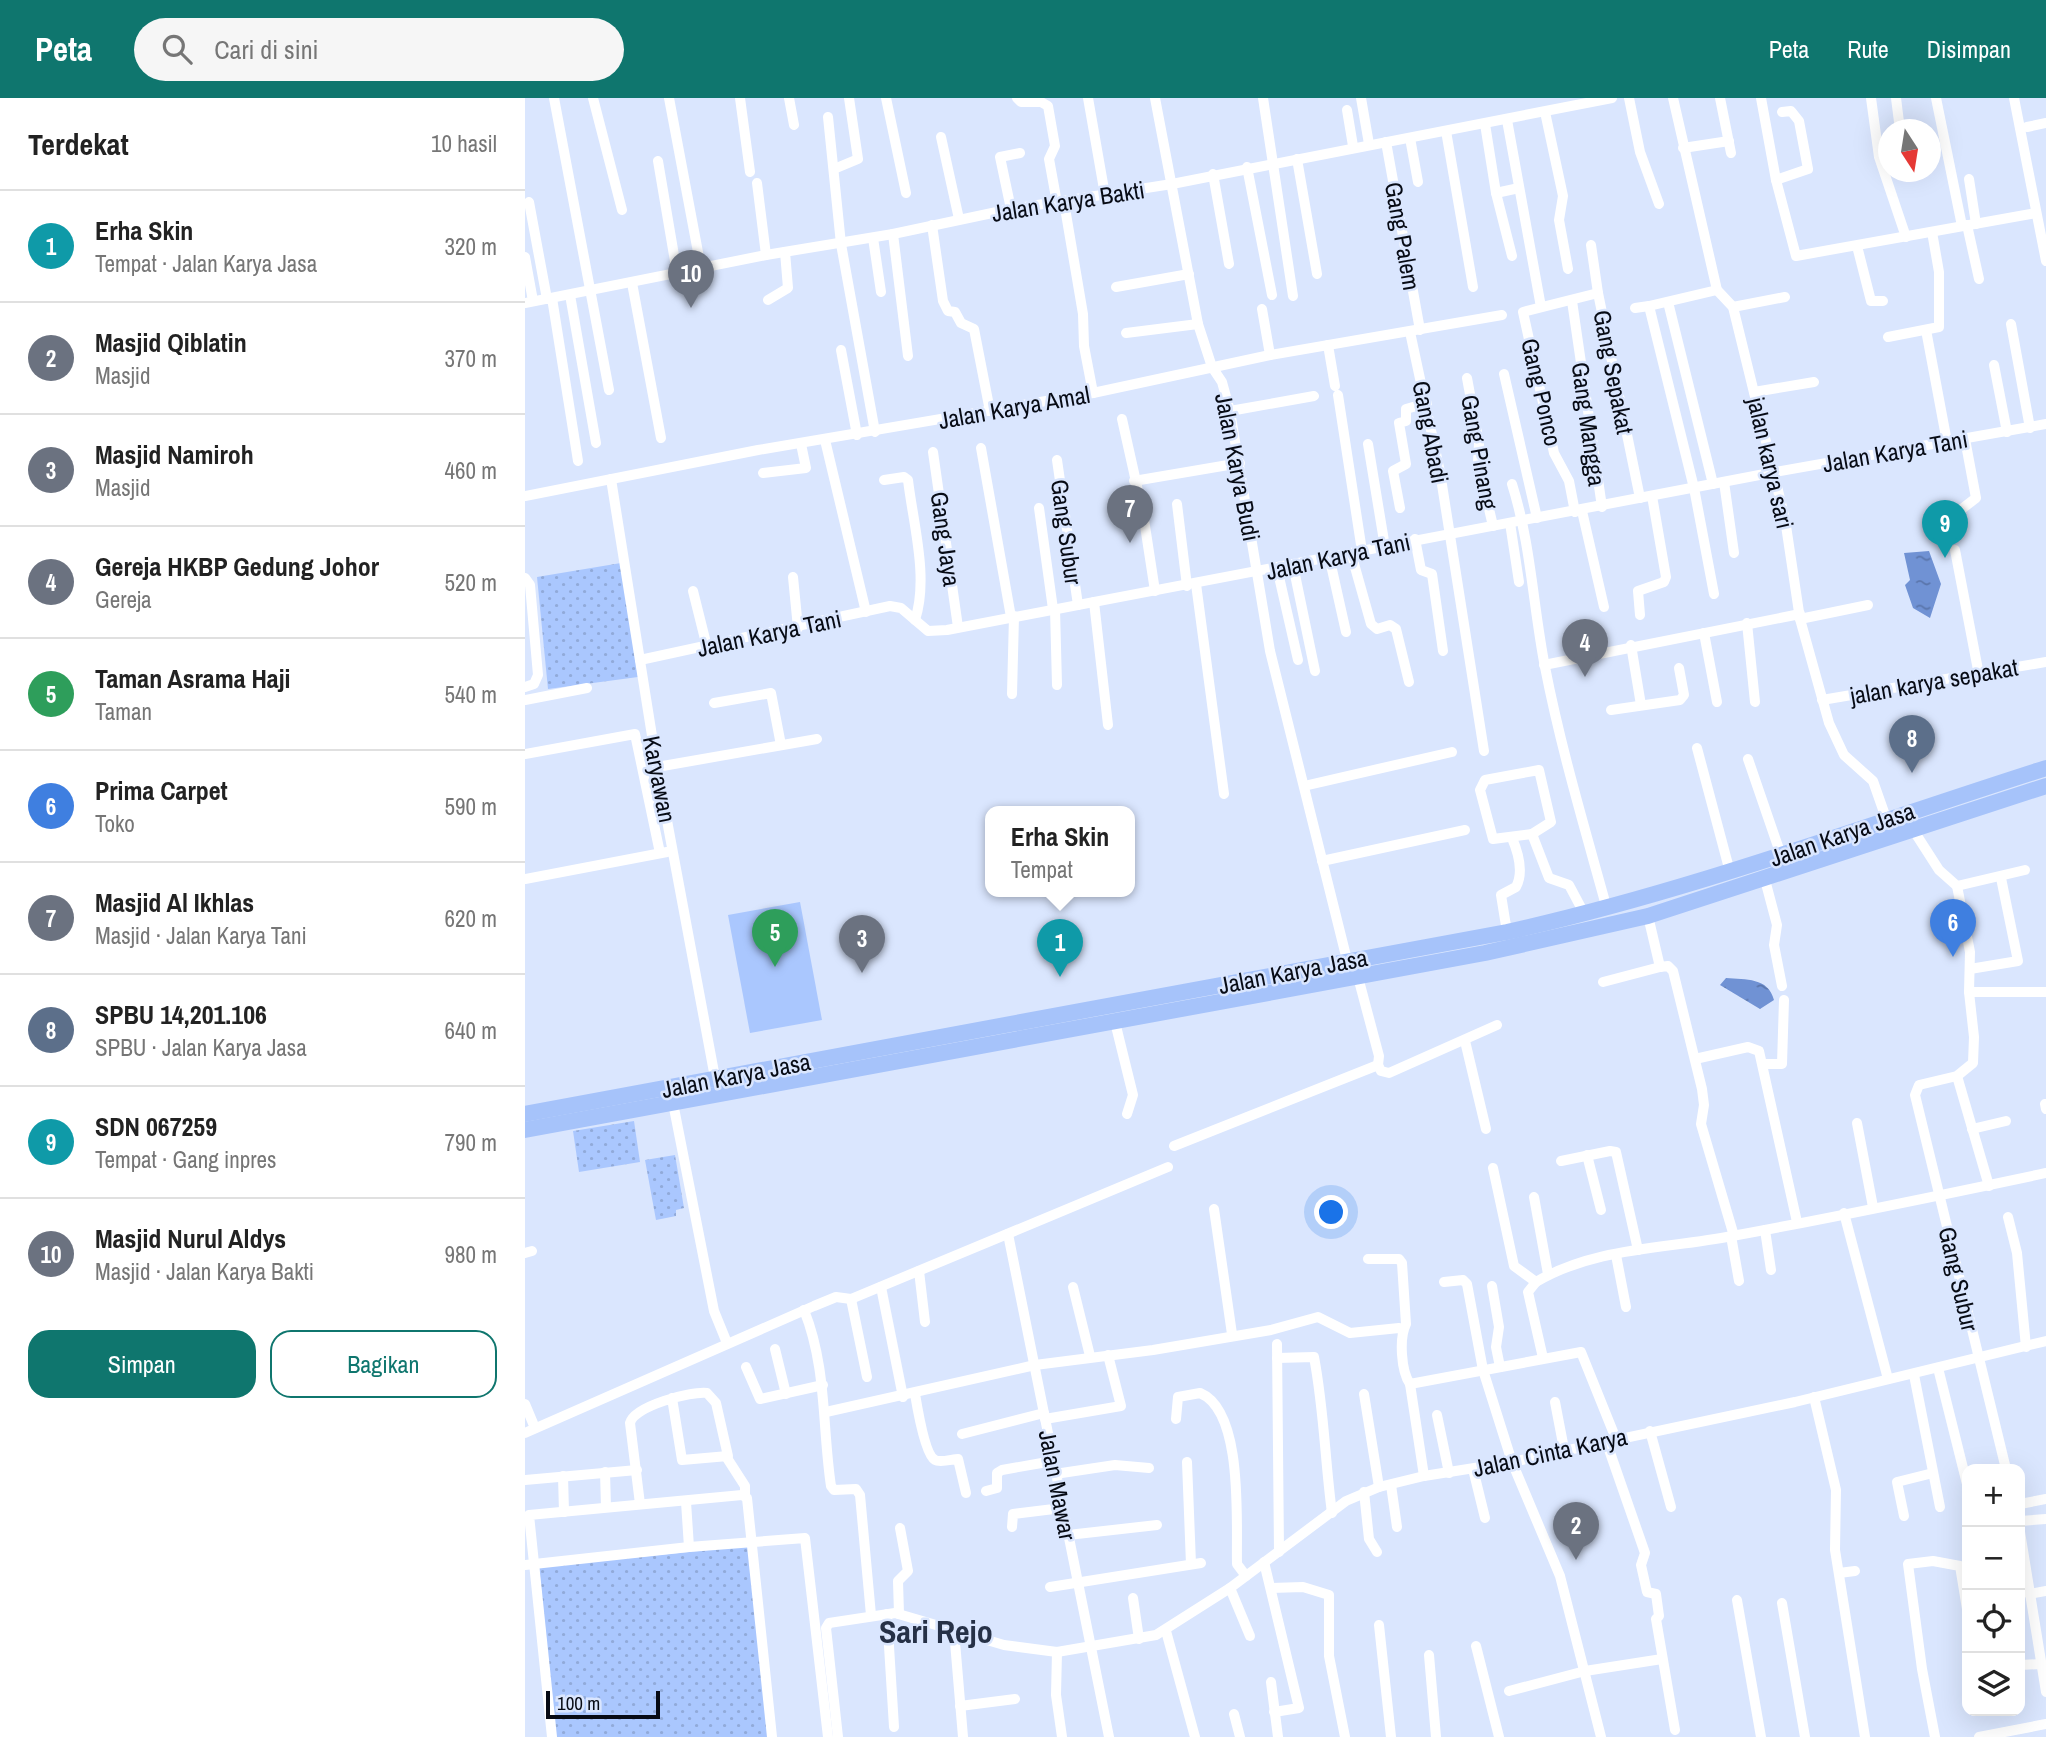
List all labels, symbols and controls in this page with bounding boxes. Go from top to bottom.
search box [134,18,624,81]
text: Peta [35,27,92,71]
icon: search [158,30,196,68]
text: Cari di sini [214,32,318,67]
text: Peta [1769,33,1809,65]
text: Rute [1847,33,1889,65]
text: Disimpan [1927,33,2011,65]
north arrow [1878,119,1941,182]
text: Terdekat [28,124,129,164]
text: 10 hasil [431,128,497,159]
street label: Jalan Karya Bakti [989,173,1147,229]
street label: Gang Palem [1378,179,1428,293]
text: Erha Skin [95,213,193,248]
text: 1 [46,231,56,262]
text: 320 m [445,231,497,262]
text: Tempat · Jalan Karya Jasa [95,248,317,279]
pin: 10 [668,250,714,308]
street label: Gang Sepakat [1586,307,1642,437]
text: Masjid Qiblatin [95,325,247,360]
street label: Gang Ponco [1514,335,1570,449]
text: 2 [46,343,56,374]
text: 370 m [445,343,497,374]
text: Masjid [95,360,151,391]
street label: Gang Mangga [1564,360,1614,488]
street label: Jalan Karya Amal [936,378,1092,436]
street label: Gang Abadi [1405,378,1457,486]
street label: Jalan Karya Budi [1208,390,1268,544]
street label: Gang Pinang [1454,392,1506,512]
street label: jalan karya sari [1740,393,1802,532]
street label: Jalan Karya Tani [1820,423,1970,479]
text: Masjid Namiroh [95,437,254,472]
text: 3 [46,455,56,486]
text: 460 m [445,455,497,486]
text: Masjid [95,472,151,503]
street label: Gang Subur [1044,477,1090,587]
pin: 7 [1107,485,1153,543]
street label: Gang Jaya [924,490,968,588]
pin: 9 [1922,500,1968,558]
street label: Jalan Karya Tani [1263,525,1413,587]
text: Gereja HKBP Gedung Johor [95,549,379,584]
text: 4 [46,567,56,598]
text: 520 m [445,567,497,598]
text: Gereja [95,584,152,615]
street label: Jalan Karya Tani [694,602,844,664]
pin: 4 [1562,619,1608,677]
street label: jalan karya sepakat [1847,650,2021,712]
text: Taman Asrama Haji [95,661,291,696]
text: 5 [46,679,56,710]
text: 540 m [445,679,497,710]
text: Taman [95,696,152,727]
pin: 8 [1889,715,1935,773]
street label: Karyawan [636,733,684,825]
text: Prima Carpet [95,773,228,808]
text: 6 [46,791,56,822]
text: 590 m [445,791,497,822]
street label: Jalan Karya Jasa [1765,794,1919,874]
popup [985,806,1135,897]
text: Toko [95,808,135,839]
text: Erha Skin [1011,819,1109,854]
text: Tempat [1011,854,1073,885]
text: Masjid Al Ikhlas [95,885,254,920]
pin: 6 [1930,899,1976,957]
text: 7 [46,903,56,934]
text: 620 m [445,903,497,934]
pin: 5 [752,909,798,967]
pin: 3 [839,915,885,973]
pin: 1 [1037,919,1083,977]
text: Masjid · Jalan Karya Tani [95,920,307,951]
street label: Jalan Karya Jasa [1216,941,1370,1001]
text: SPBU 14,201.106 [95,997,267,1032]
text: 8 [46,1015,56,1046]
text: 640 m [445,1015,497,1046]
text: SPBU · Jalan Karya Jasa [95,1032,307,1063]
street label: Jalan Karya Jasa [659,1045,813,1105]
text: SDN 067259 [95,1109,217,1144]
text: 9 [46,1127,56,1158]
text: 790 m [445,1127,497,1158]
text: Tempat · Gang inpres [95,1144,276,1175]
your location [1314,1195,1348,1229]
text: Masjid Nurul Aldys [95,1221,286,1256]
street label: Gang Subur [1931,1224,1987,1335]
text: 10 [41,1239,61,1270]
text: 980 m [445,1239,497,1270]
text: Masjid · Jalan Karya Bakti [95,1256,314,1287]
button: Simpan [28,1330,256,1398]
button: Bagikan [270,1330,497,1398]
street label: Jalan Cinta Karya [1470,1420,1630,1484]
street label: Jalan Mawar [1032,1427,1084,1543]
map controls [1962,1464,2025,1716]
button: + [1962,1464,2025,1527]
pin: 2 [1553,1502,1599,1560]
button: − [1962,1527,2025,1590]
button: locate [1962,1590,2025,1653]
district label: Sari Rejo [879,1610,993,1653]
button: layers [1962,1653,2025,1716]
scale bar [546,1688,660,1720]
text: 100 m [557,1690,600,1716]

